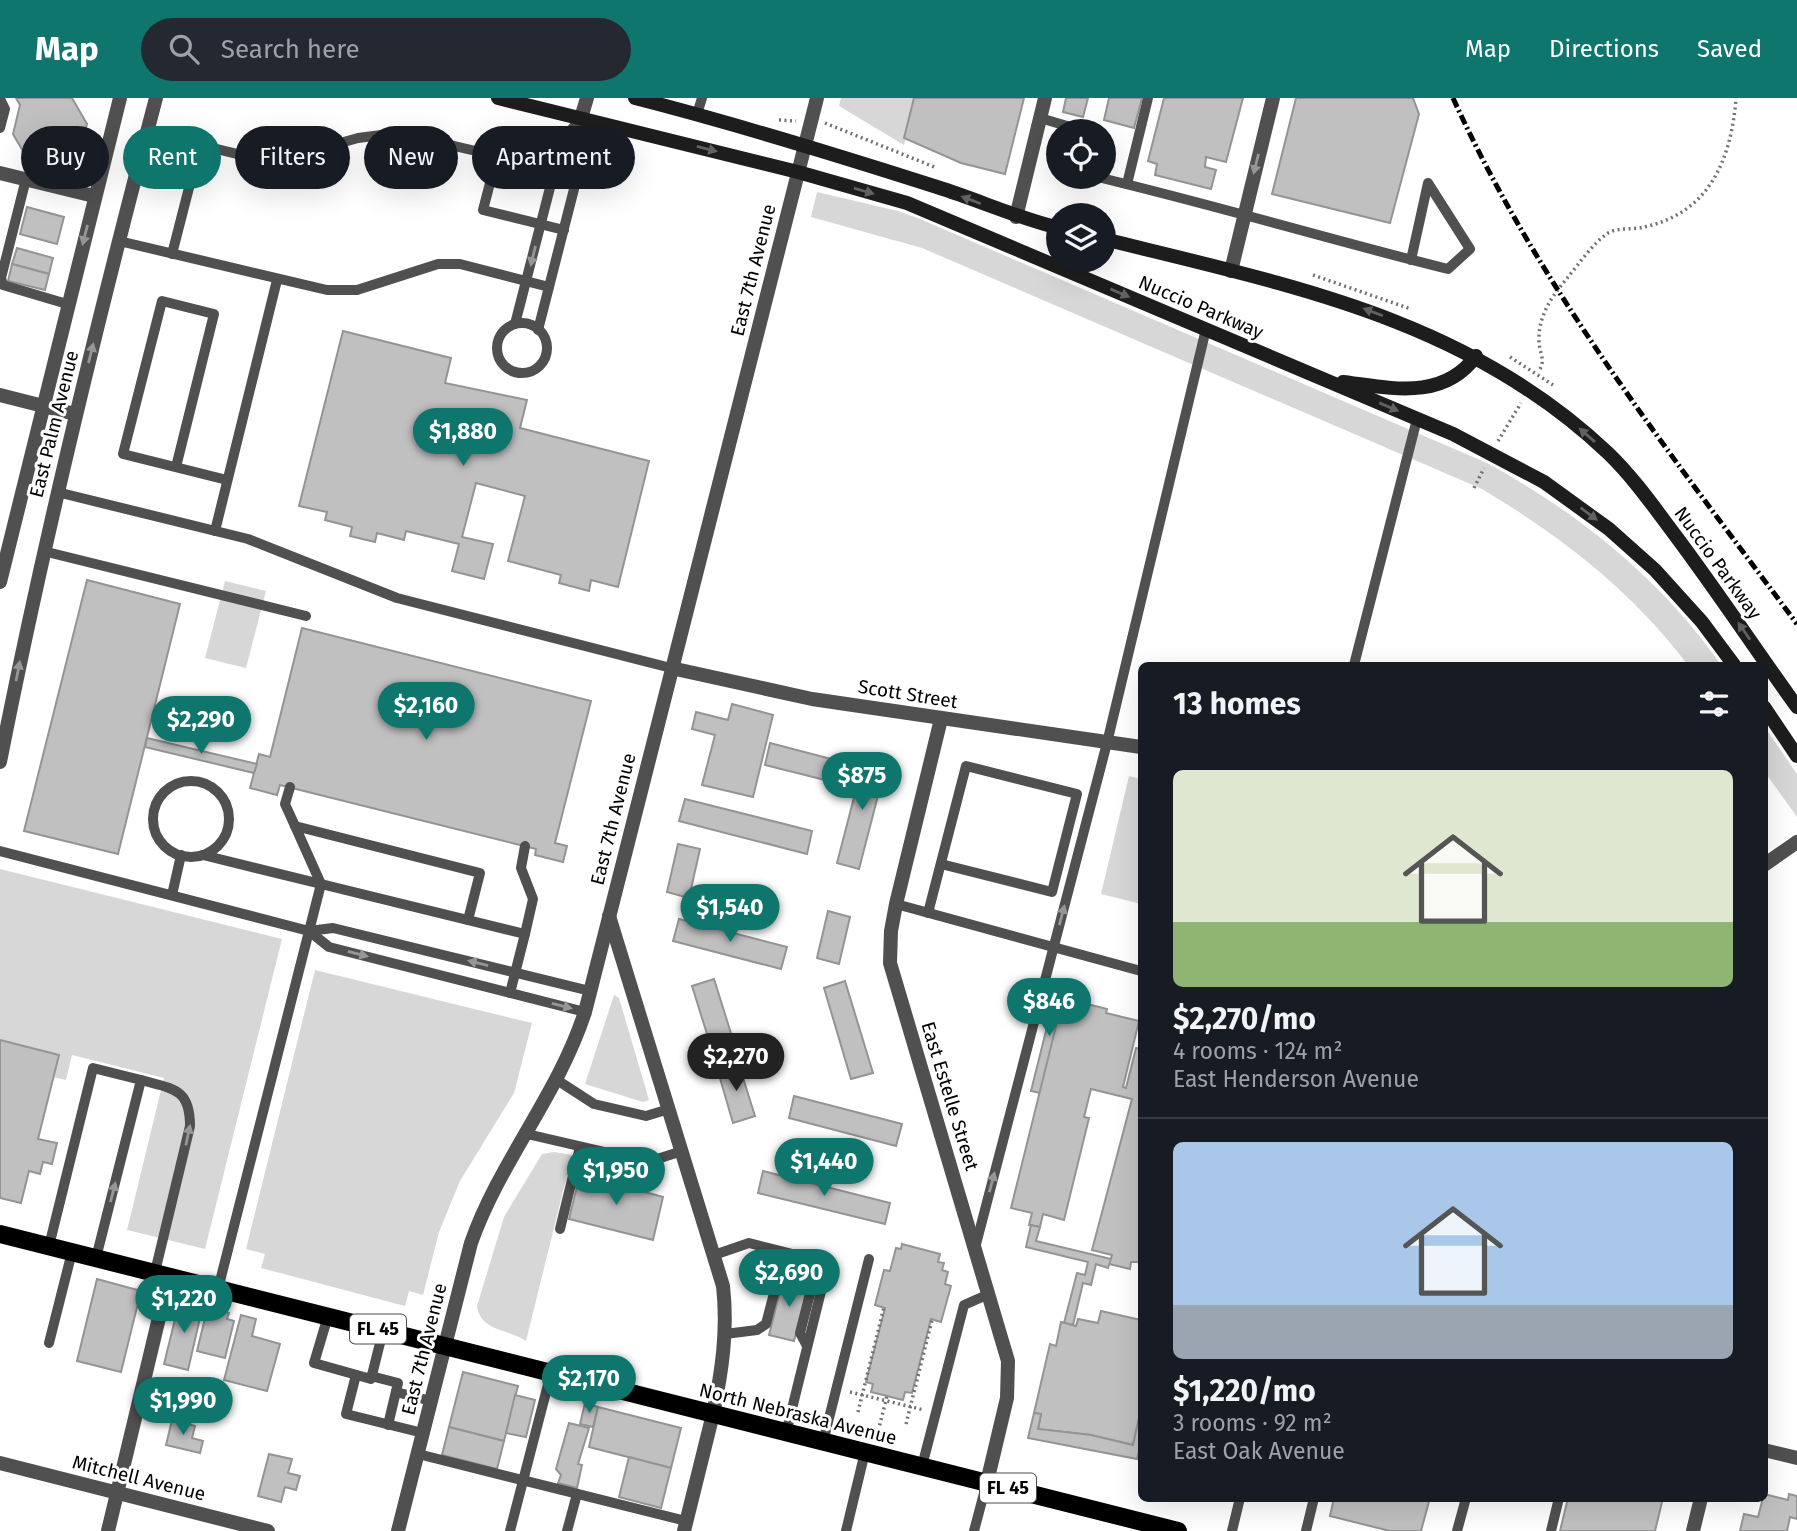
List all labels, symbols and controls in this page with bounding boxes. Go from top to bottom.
search box [141,18,631,81]
text: Map [35,29,99,69]
icon: search [165,30,203,68]
text: Search here [221,34,360,65]
text: Map [1465,35,1511,63]
text: Directions [1549,35,1659,63]
text: Saved [1697,35,1762,63]
map controls [1046,119,1116,273]
button: locate [1046,119,1116,189]
chip: Buy [21,126,109,189]
chip: Rent [123,126,221,189]
chip: Filters [235,126,350,189]
chip: New [364,126,458,189]
chip: Apartment [472,126,635,189]
one-way arrow [696,144,718,155]
one-way arrow [1251,153,1262,175]
one-way arrow [854,186,875,196]
one-way arrow [960,194,981,205]
street label: East 7th Avenue [725,202,781,338]
button: layers [1046,203,1116,273]
one-way arrow [79,224,90,246]
one-way arrow [527,245,538,267]
street label: Nuccio Parkway [1135,270,1268,344]
one-way arrow [1110,288,1131,299]
one-way arrow [1362,306,1383,317]
one-way arrow [86,342,97,364]
street label: East Palm Avenue [25,348,83,500]
one-way arrow [1379,401,1399,413]
pin: $1,880 [406,408,520,468]
text: $1,880 [429,417,497,445]
one-way arrow [1578,427,1596,443]
street label: Nuccio Parkway [1669,502,1767,624]
one-way arrow [1579,506,1597,521]
one-way arrow [1737,622,1751,640]
one-way arrow [12,660,23,682]
street label: Scott Street [857,675,960,713]
pin: $2,160 [369,682,483,742]
icon: filters [1695,685,1733,723]
text: 13 homes [1173,686,1301,722]
text: $2,160 [394,691,458,719]
pin: $2,290 [144,696,258,756]
text: $2,290 [167,705,235,733]
street label: East 7th Avenue [585,751,641,887]
pin: $875 [821,752,903,812]
text: $875 [838,761,886,789]
icon: home [1390,816,1516,942]
pin: $1,540 [673,884,787,944]
text: $1,540 [697,893,764,921]
one-way arrow [1057,904,1068,926]
one-way arrow [347,949,369,960]
one-way arrow [466,957,488,968]
pin: $846 [1008,978,1090,1038]
text: $846 [1023,987,1075,1015]
one-way arrow [551,1001,573,1012]
text: $2,270/mo [1173,1001,1316,1037]
street label: East Estelle Street [916,1019,984,1173]
pin: $2,270 [679,1034,793,1093]
text: 4 rooms · 124 m² [1173,1037,1342,1065]
text: $2,270 [703,1042,769,1070]
text: East Henderson Avenue [1173,1065,1419,1093]
one-way arrow [182,1124,193,1146]
pin: $1,440 [767,1138,881,1198]
text: $1,440 [791,1147,857,1175]
pin: $1,950 [559,1148,673,1207]
text: $1,950 [583,1156,649,1184]
one-way arrow [988,1171,998,1192]
one-way arrow [108,1181,119,1203]
icon: home [1390,1188,1516,1314]
pin: $2,690 [732,1250,846,1309]
text: $2,690 [755,1258,823,1286]
pin: $1,220 [127,1276,241,1335]
street label: East 7th Avenue [396,1281,452,1417]
text: $1,220 [151,1284,217,1312]
road number: FL 45 [350,1314,406,1344]
pin: $2,170 [532,1356,646,1415]
text: $2,170 [558,1364,620,1392]
text: $1,220/mo [1173,1373,1316,1409]
pin: $1,990 [126,1378,240,1437]
street label: North Nebraska Avenue [697,1378,899,1450]
text: $1,990 [150,1386,216,1414]
text: 3 rooms · 92 m² [1173,1409,1332,1437]
text: East Oak Avenue [1173,1437,1345,1465]
street label: Mitchell Avenue [70,1450,208,1506]
road number: FL 45 [980,1474,1036,1503]

